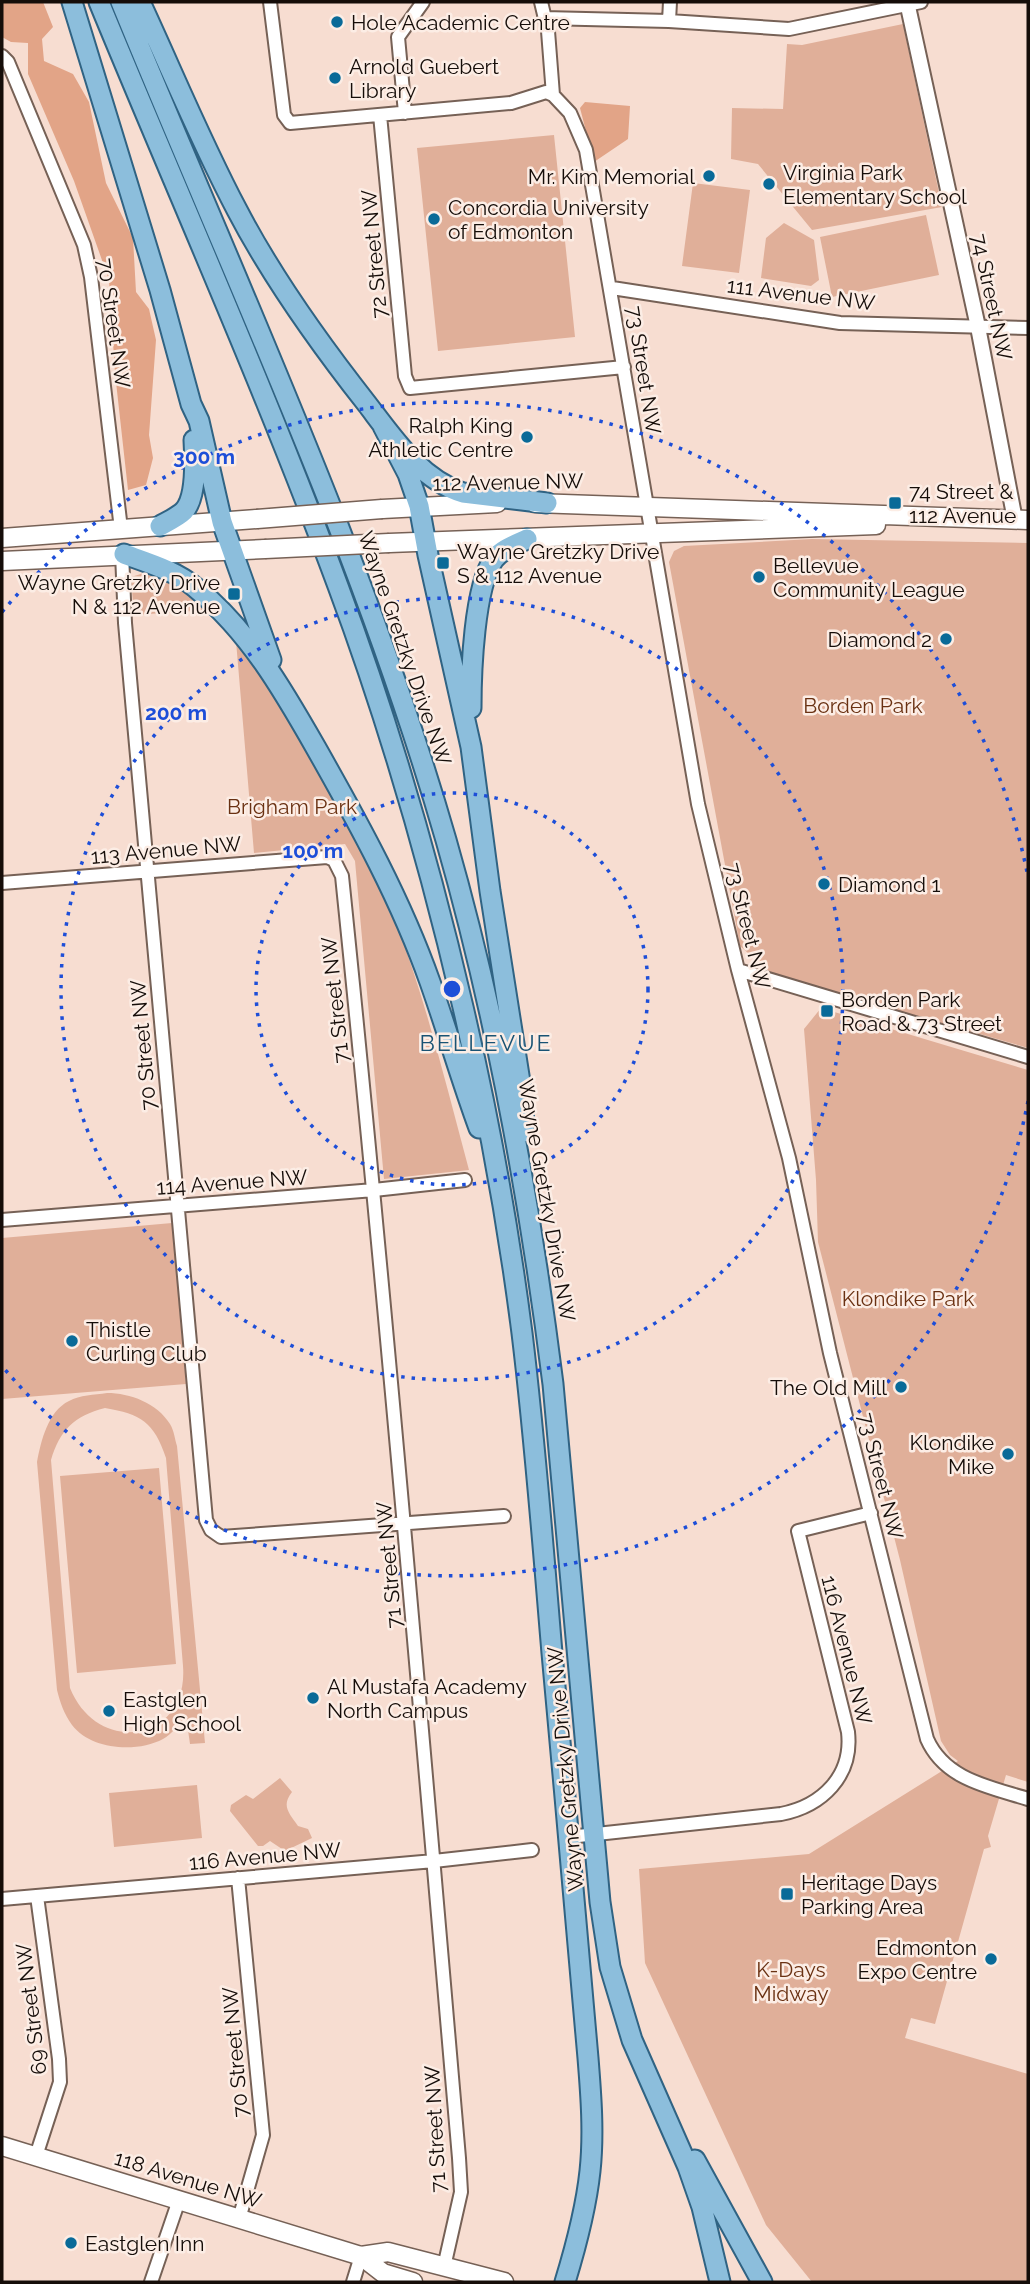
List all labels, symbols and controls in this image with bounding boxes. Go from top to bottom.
place label: Hole Academic Centre [351,10,570,35]
marker: Hole Academic Centre [329,14,345,30]
place label: Arnold Guebert Library [349,54,499,103]
marker: Arnold Guebert Library [327,70,343,86]
place label: Virginia Park Elementary School [783,160,967,209]
place label: Mr. Kim Memorial [528,164,695,189]
marker: Mr. Kim Memorial [701,168,717,184]
marker: Virginia Park Elementary School [761,176,777,192]
street label: 72 Street NW [356,188,392,319]
place label: Concordia University of Edmonton [448,195,649,244]
marker: Concordia University of Edmonton [426,211,442,227]
street label: 74 Street NW [966,231,1018,363]
street label: 70 Street NW [92,256,136,390]
street label: 111 Avenue NW [726,273,876,315]
street label: 73 Street NW [622,304,666,436]
place label: Ralph King Athletic Centre [368,413,513,462]
marker: Ralph King Athletic Centre [519,429,535,445]
text: 300 m [173,444,235,469]
street label: 112 Avenue NW [432,468,584,496]
place label: 74 Street & 112 Avenue [909,479,1016,528]
marker: 74 Street & 112 Avenue [887,495,903,511]
street label: Wayne Gretzky Drive NW [353,528,457,768]
place label: Wayne Gretzky Drive S & 112 Avenue [457,539,659,588]
place label: Bellevue Community League [773,553,965,602]
marker: Wayne Gretzky Drive S & 112 Avenue [435,555,451,571]
marker: Bellevue Community League [751,569,767,585]
place label: Wayne Gretzky Drive N & 112 Avenue [18,570,220,619]
marker: Wayne Gretzky Drive N & 112 Avenue [226,586,242,602]
place label: Diamond 2 [828,627,932,652]
marker: Diamond 2 [938,631,954,647]
park label: Borden Park [803,693,923,718]
text: 200 m [145,700,207,725]
park label: Brigham Park [227,794,357,819]
street label: 113 Avenue NW [90,831,242,869]
text: 100 m [283,838,343,863]
street label: 73 Street NW [720,860,776,992]
place label: Diamond 1 [838,872,940,897]
marker: Diamond 1 [816,876,832,892]
street label: 71 Street NW [316,935,354,1065]
centre of rings [440,977,464,1001]
street label: 70 Street NW [125,979,161,1111]
place label: Borden Park Road & 73 Street [841,987,1002,1036]
marker: Borden Park Road & 73 Street [819,1003,835,1019]
district label: BELLEVUE [419,1029,553,1056]
street label: Wayne Gretzky Drive NW [513,1077,581,1323]
street label: 114 Avenue NW [156,1164,308,1200]
park label: Klondike Park [842,1286,974,1311]
place label: Thistle Curling Club [86,1317,207,1366]
marker: Thistle Curling Club [64,1333,80,1349]
place label: The Old Mill [770,1375,887,1400]
marker: The Old Mill [893,1379,909,1395]
street label: 73 Street NW [853,1410,909,1542]
place label: Klondike Mike [910,1430,994,1479]
marker: Klondike Mike [1000,1446,1016,1462]
street label: 71 Street NW [371,1500,407,1630]
street label: 116 Avenue NW [816,1573,878,1727]
street label: Wayne Gretzky Drive NW [542,1645,588,1893]
place label: Al Mustafa Academy North Campus [327,1674,527,1723]
place label: Eastglen High School [123,1687,241,1736]
marker: Al Mustafa Academy North Campus [305,1690,321,1706]
marker: Eastglen High School [101,1703,117,1719]
street label: 116 Avenue NW [188,1837,342,1875]
place label: Heritage Days Parking Area [801,1870,937,1919]
marker: Heritage Days Parking Area [779,1886,795,1902]
place label: Edmonton Expo Centre [858,1935,977,1984]
street label: 69 Street NW [11,1942,51,2076]
marker: Edmonton Expo Centre [983,1951,999,1967]
park label: K-Days Midway [753,1957,829,2006]
street label: 70 Street NW [217,1986,253,2118]
street label: 71 Street NW [419,2065,451,2193]
street label: 118 Avenue NW [111,2145,265,2213]
place label: Eastglen Inn [85,2231,205,2256]
marker: Eastglen Inn [63,2235,79,2251]

